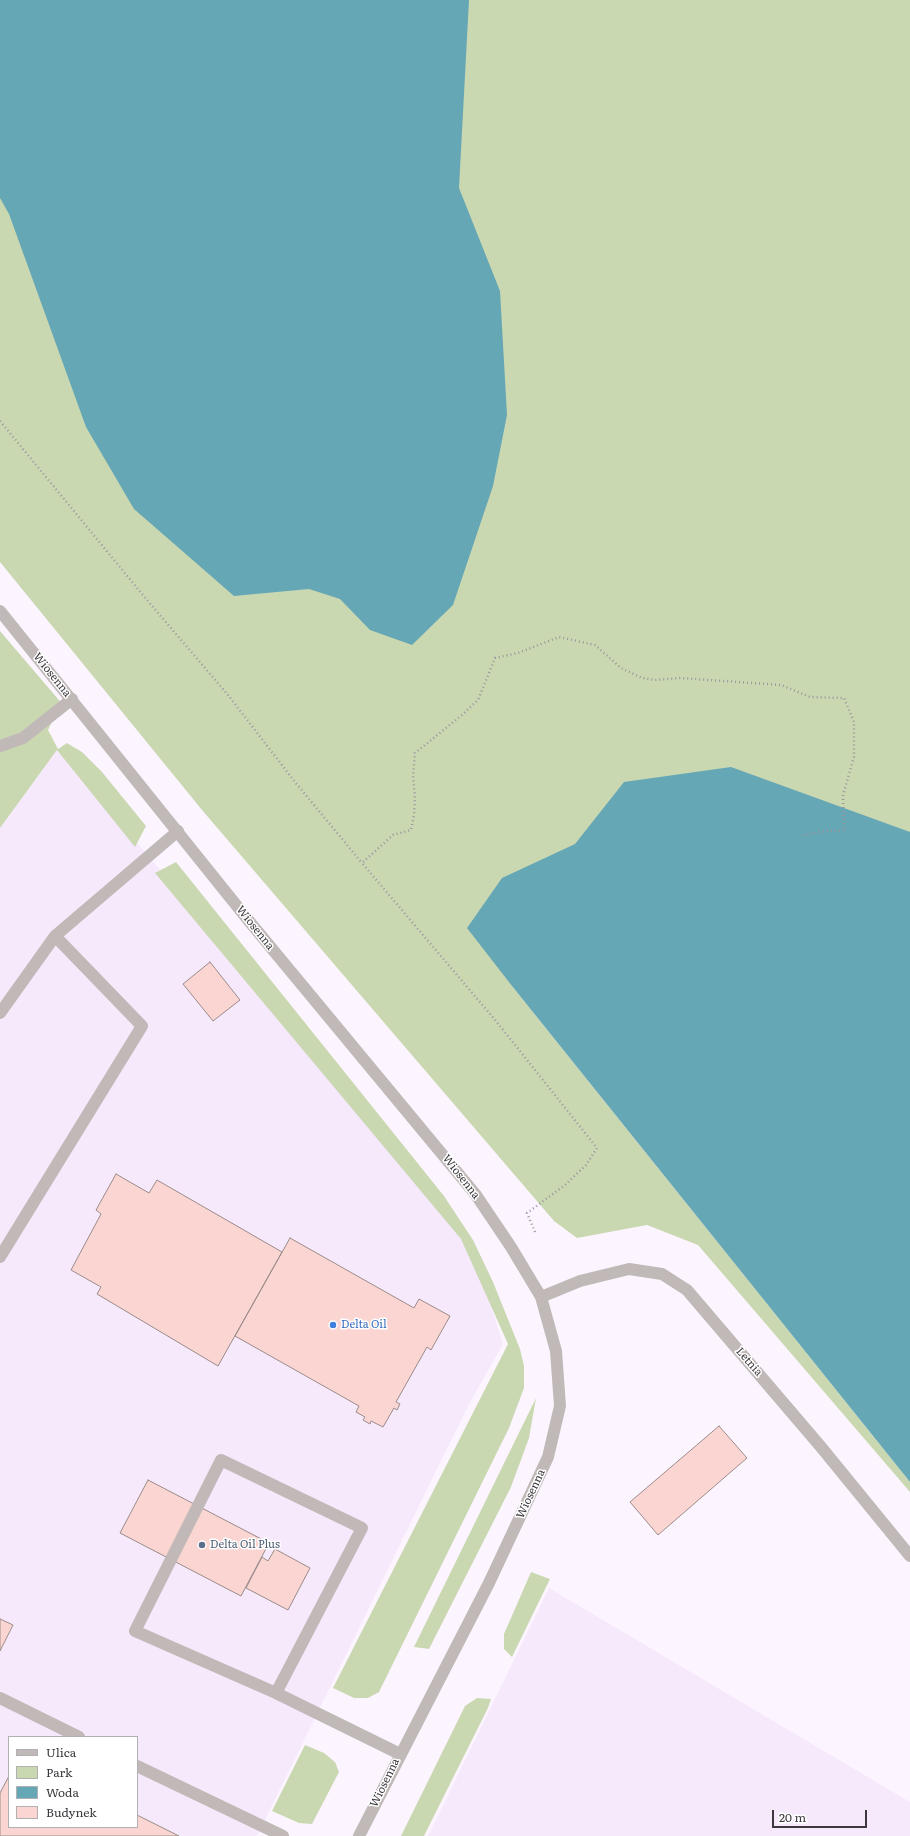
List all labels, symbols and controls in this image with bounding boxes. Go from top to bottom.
street label: Wiosenna [30,650,74,700]
street label: Wiosenna [233,903,277,953]
street label: Wiosenna [440,1152,482,1202]
place label: Delta Oil [341,1318,387,1332]
marker: Delta Oil [328,1320,338,1330]
street label: Letnia [733,1345,765,1379]
street label: Wiosenna [514,1467,548,1521]
place label: Delta Oil Plus [210,1538,280,1552]
marker: Delta Oil Plus [197,1540,207,1550]
legend [8,1736,138,1828]
text: Ulica [46,1743,76,1761]
street label: Wiosenna [368,1756,402,1810]
text: Park [46,1763,72,1781]
text: Woda [46,1783,79,1801]
scale bar [774,1802,869,1828]
text: Budynek [46,1803,97,1821]
text: 20 m [779,1808,806,1826]

